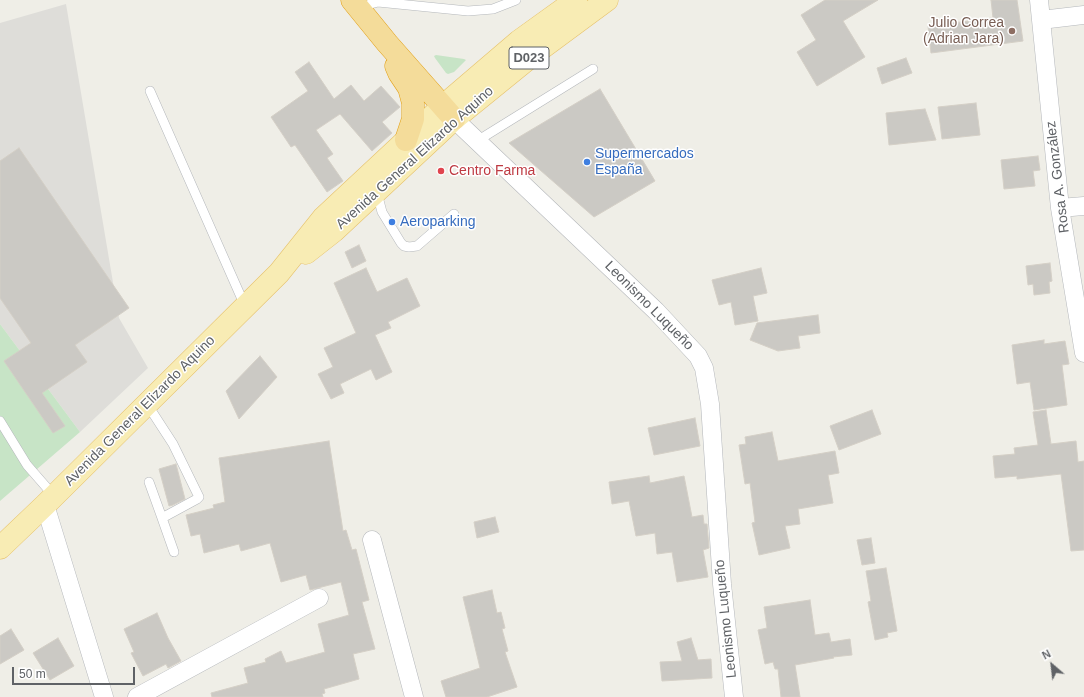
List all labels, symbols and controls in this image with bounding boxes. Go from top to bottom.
place label: Julio Correa (Adrian Jara) [923,15,1004,48]
marker: Julio Correa (Adrian Jara) [1007,26,1017,36]
road number: D023 [509,47,549,69]
street label: Avenida General Elizardo Aquino [333,83,497,233]
street label: Rosa A. González [1043,120,1073,234]
place label: Supermercados España [595,146,694,178]
marker: Supermercados España [582,157,592,167]
place label: Centro Farma [449,163,535,179]
marker: Centro Farma [436,166,446,176]
place label: Aeroparking [400,214,475,230]
marker: Aeroparking [387,217,397,227]
street label: Leonismo Luqueño [601,258,697,354]
street label: Avenida General Elizardo Aquino [61,332,219,490]
street label: Leonismo Luqueño [711,559,741,679]
north arrow [1032,645,1072,685]
text: N [1040,647,1053,662]
scale bar [14,659,137,685]
text: 50 m [19,667,46,681]

